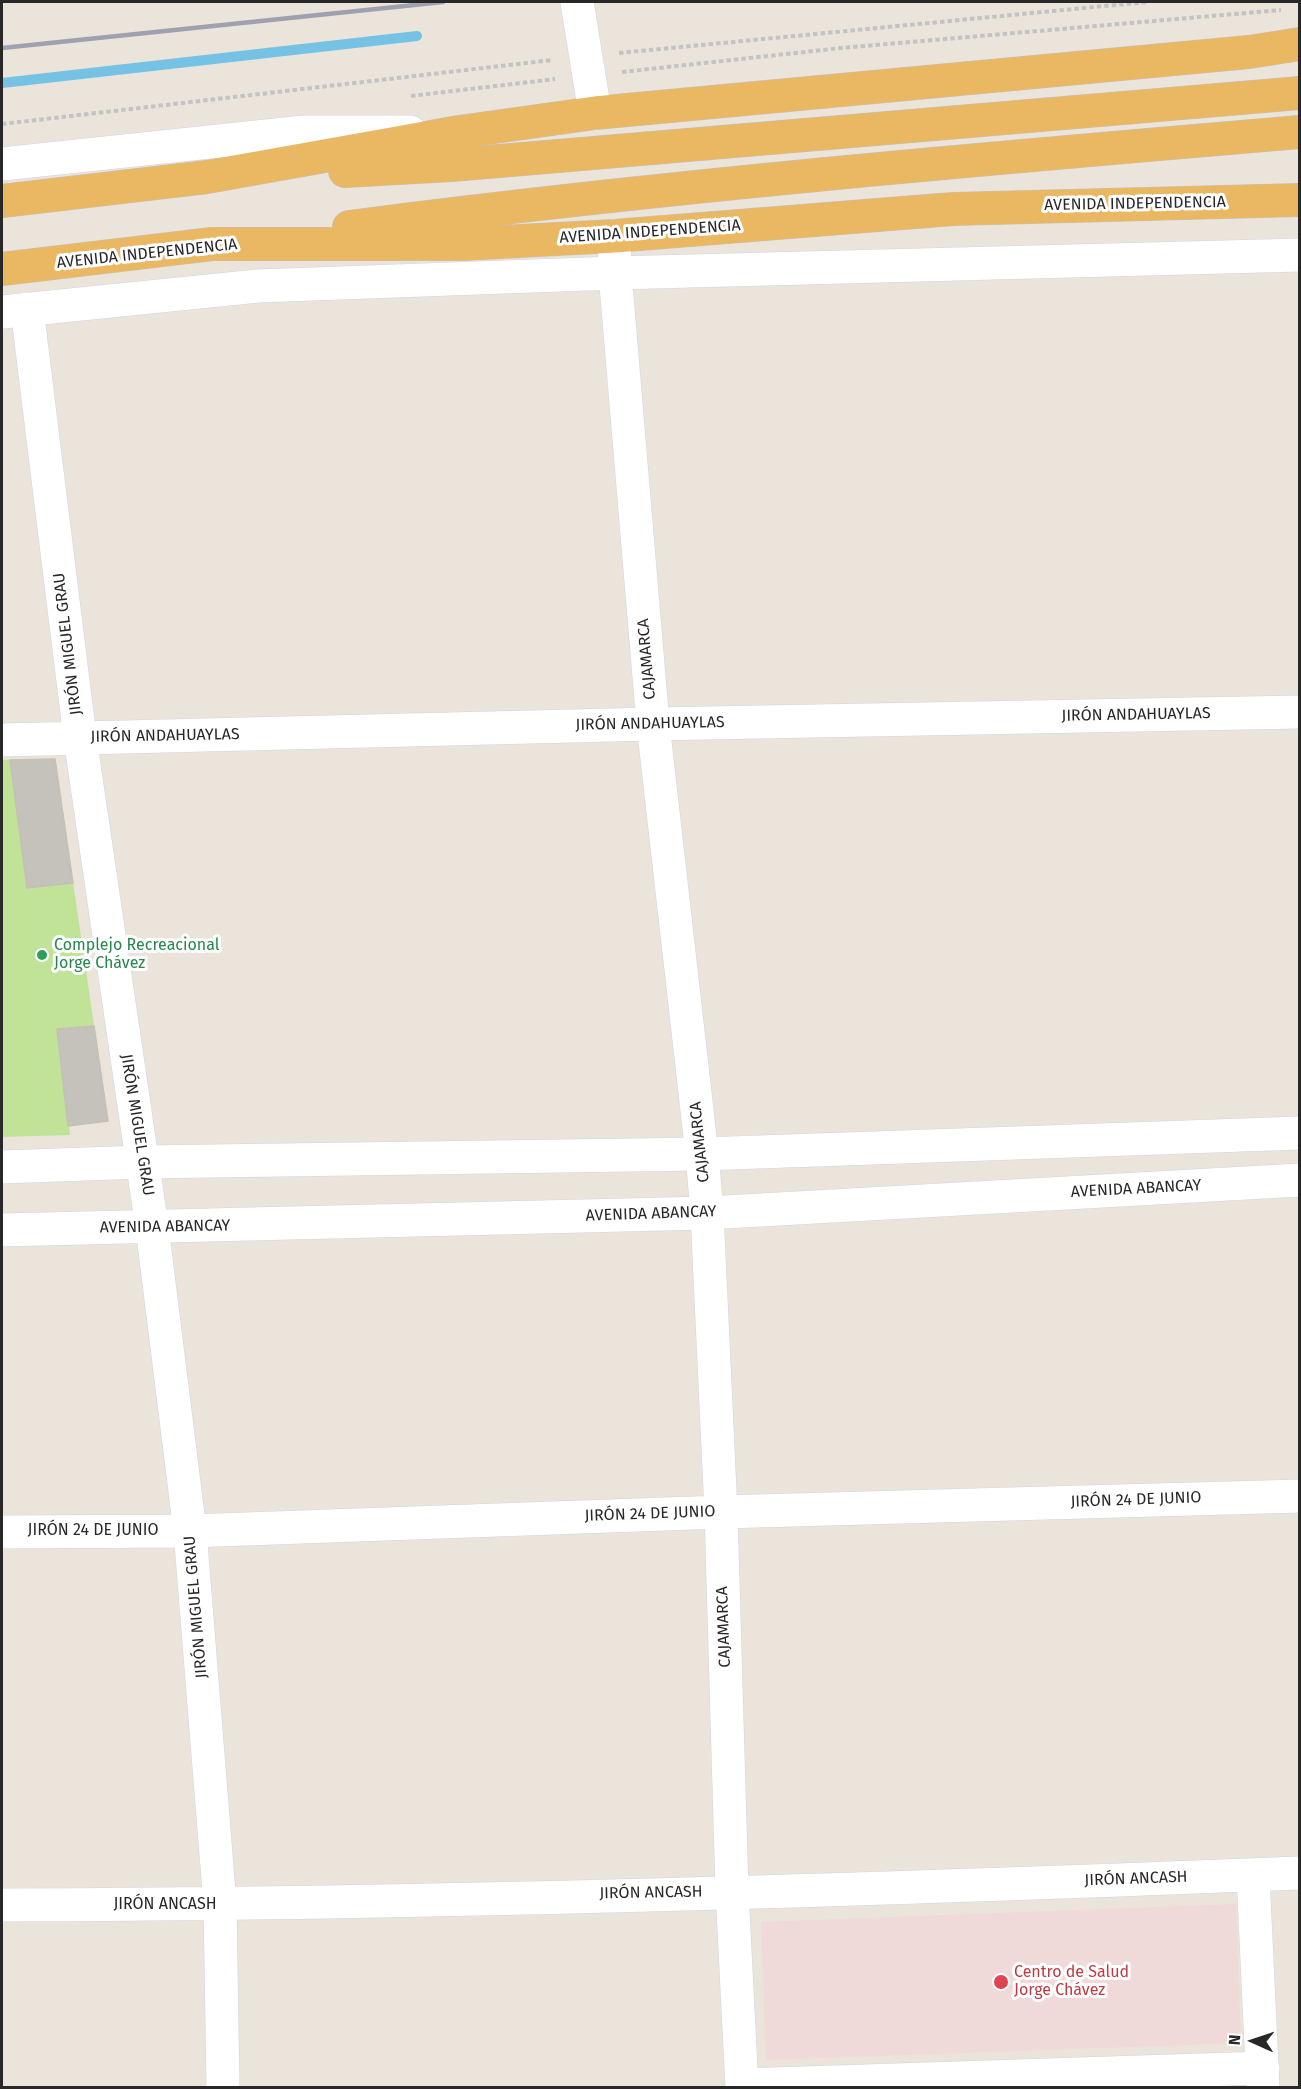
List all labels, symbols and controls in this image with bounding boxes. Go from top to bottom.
street label: AVENIDA INDEPENDENCIA [1044,193,1226,215]
street label: AVENIDA INDEPENDENCIA [559,216,741,248]
street label: AVENIDA INDEPENDENCIA [56,235,238,273]
street label: JIRÓN MIGUEL GRAU [50,572,86,716]
street label: CAJAMARCA [634,618,660,700]
street label: JIRÓN ANDAHUAYLAS [1061,704,1211,726]
street label: JIRÓN ANDAHUAYLAS [575,713,725,735]
street label: JIRÓN ANDAHUAYLAS [90,725,240,747]
place label: Complejo Recreacional Jorge Chávez [54,936,219,974]
marker: Complejo Recreacional Jorge Chávez [35,948,49,962]
street label: JIRÓN MIGUEL GRAU [116,1053,158,1197]
street label: CAJAMARCA [686,1100,714,1184]
street label: AVENIDA ABANCAY [1070,1176,1202,1202]
street label: AVENIDA ABANCAY [585,1202,717,1226]
street label: AVENIDA ABANCAY [100,1216,230,1238]
street label: JIRÓN 24 DE JUNIO [1070,1488,1202,1512]
street label: JIRÓN 24 DE JUNIO [584,1502,716,1526]
street label: JIRÓN 24 DE JUNIO [28,1521,158,1541]
street label: JIRÓN MIGUEL GRAU [180,1535,212,1679]
street label: CAJAMARCA [713,1586,735,1668]
street label: JIRÓN ANCASH [1084,1868,1188,1890]
street label: JIRÓN ANCASH [599,1883,703,1903]
street label: JIRÓN ANCASH [113,1895,217,1915]
place label: Centro de Salud Jorge Chávez [1014,1963,1129,2001]
marker: Centro de Salud Jorge Chávez [992,1973,1010,1991]
north arrow [1223,2011,1283,2071]
text: N [1225,2034,1244,2046]

